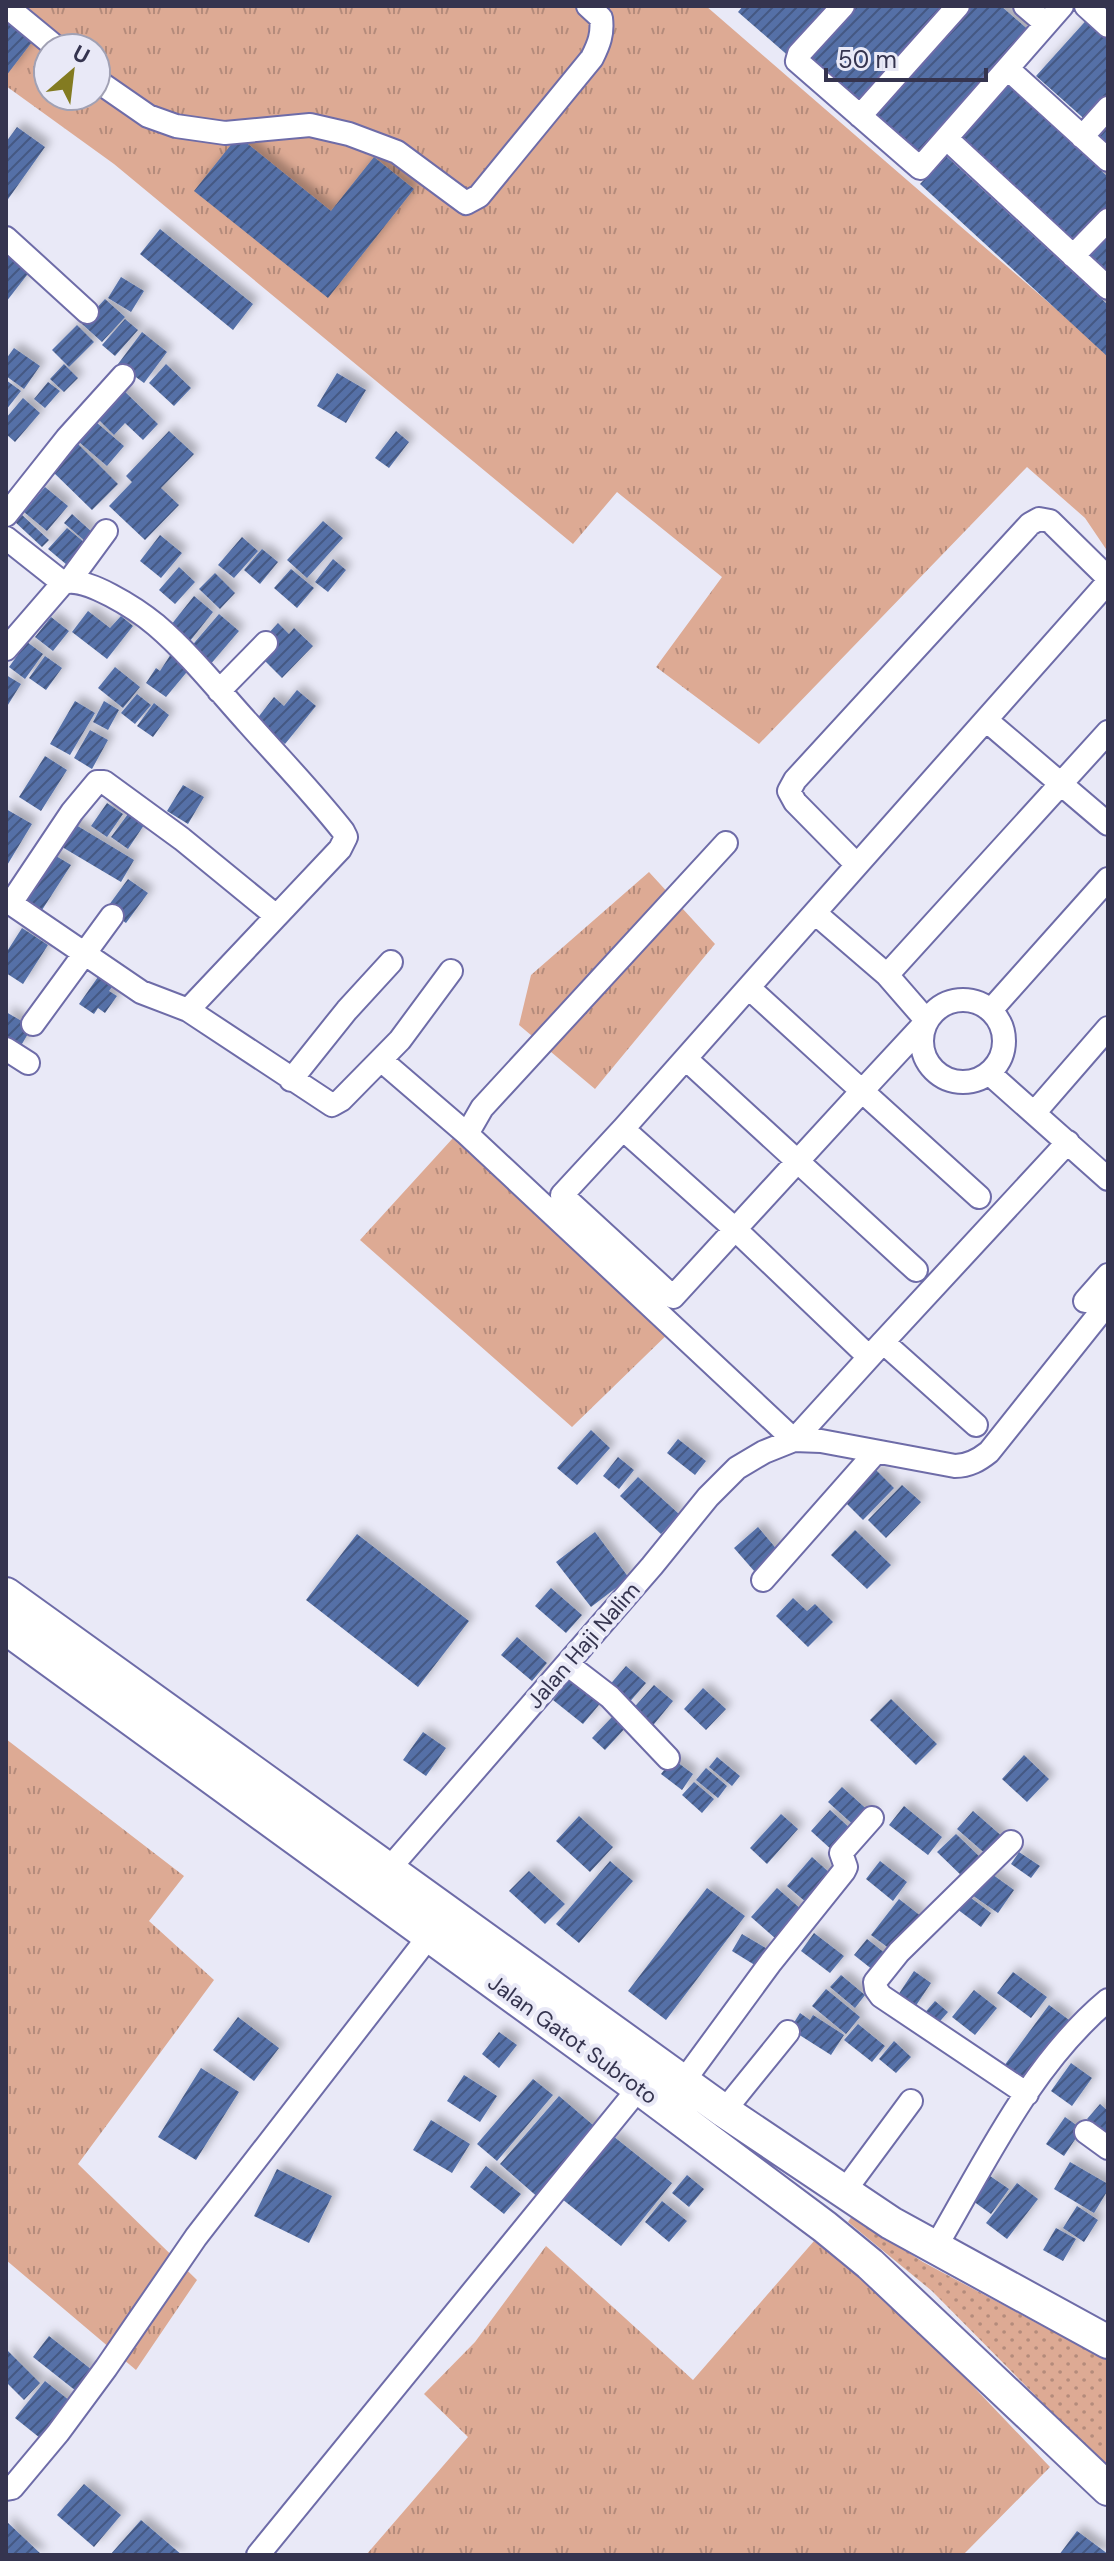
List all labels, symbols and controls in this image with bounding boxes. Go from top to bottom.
north arrow [32,32,112,112]
scale bar [826,32,986,82]
text: U [68,38,95,71]
text: 50 m [838,44,897,75]
street label: Jalan Haji Nalim [520,1576,646,1715]
street label: Jalan Gatot Subroto [482,1968,663,2111]

